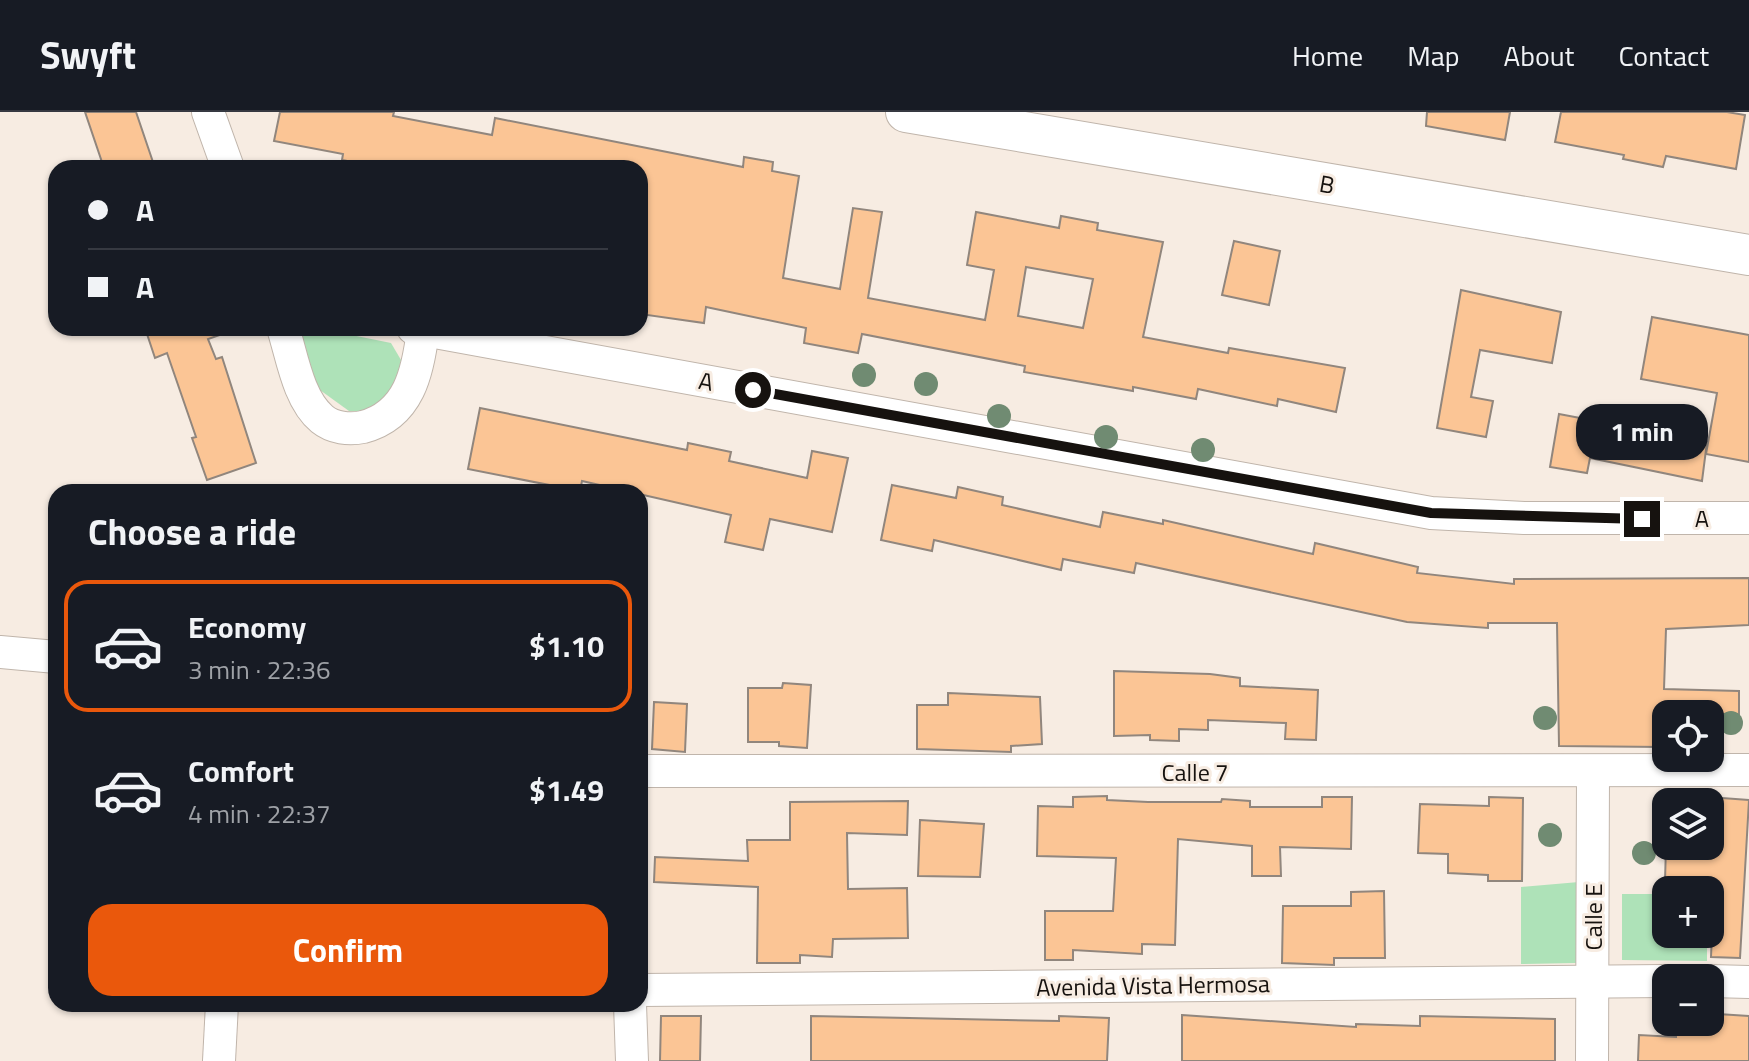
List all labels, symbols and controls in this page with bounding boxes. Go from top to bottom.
text: Swyft [40,26,136,84]
text: Home [1292,34,1363,77]
text: Map [1407,34,1460,77]
text: About [1504,34,1574,77]
text: Contact [1618,34,1709,77]
street label: B [1317,165,1337,203]
text: A [136,187,154,233]
text: A [136,264,154,310]
street label: A [696,362,716,400]
route start [735,372,771,408]
callout: 1 min [1576,403,1708,459]
text: 1 min [1610,412,1674,451]
street label: A [1695,500,1709,536]
route end [1624,501,1660,537]
text: Choose a ride [88,504,296,559]
text: Economy [188,604,306,650]
icon: car [92,610,164,682]
text: $1.10 [529,623,604,669]
text: 3 min · 22:36 [188,650,331,689]
map controls [1652,700,1724,1036]
button: locate [1652,700,1724,772]
text: Comfort [188,748,294,794]
icon: car [92,754,164,826]
street label: Calle 7 [1161,754,1229,790]
text: $1.49 [529,767,604,813]
button: layers [1652,788,1724,860]
text: 4 min · 22:37 [188,794,331,833]
button: + [1652,876,1724,948]
street label: Calle E [1575,884,1611,950]
button: Confirm [88,904,608,996]
button: − [1652,964,1724,1036]
street label: Avenida Vista Hermosa [1036,965,1270,1005]

